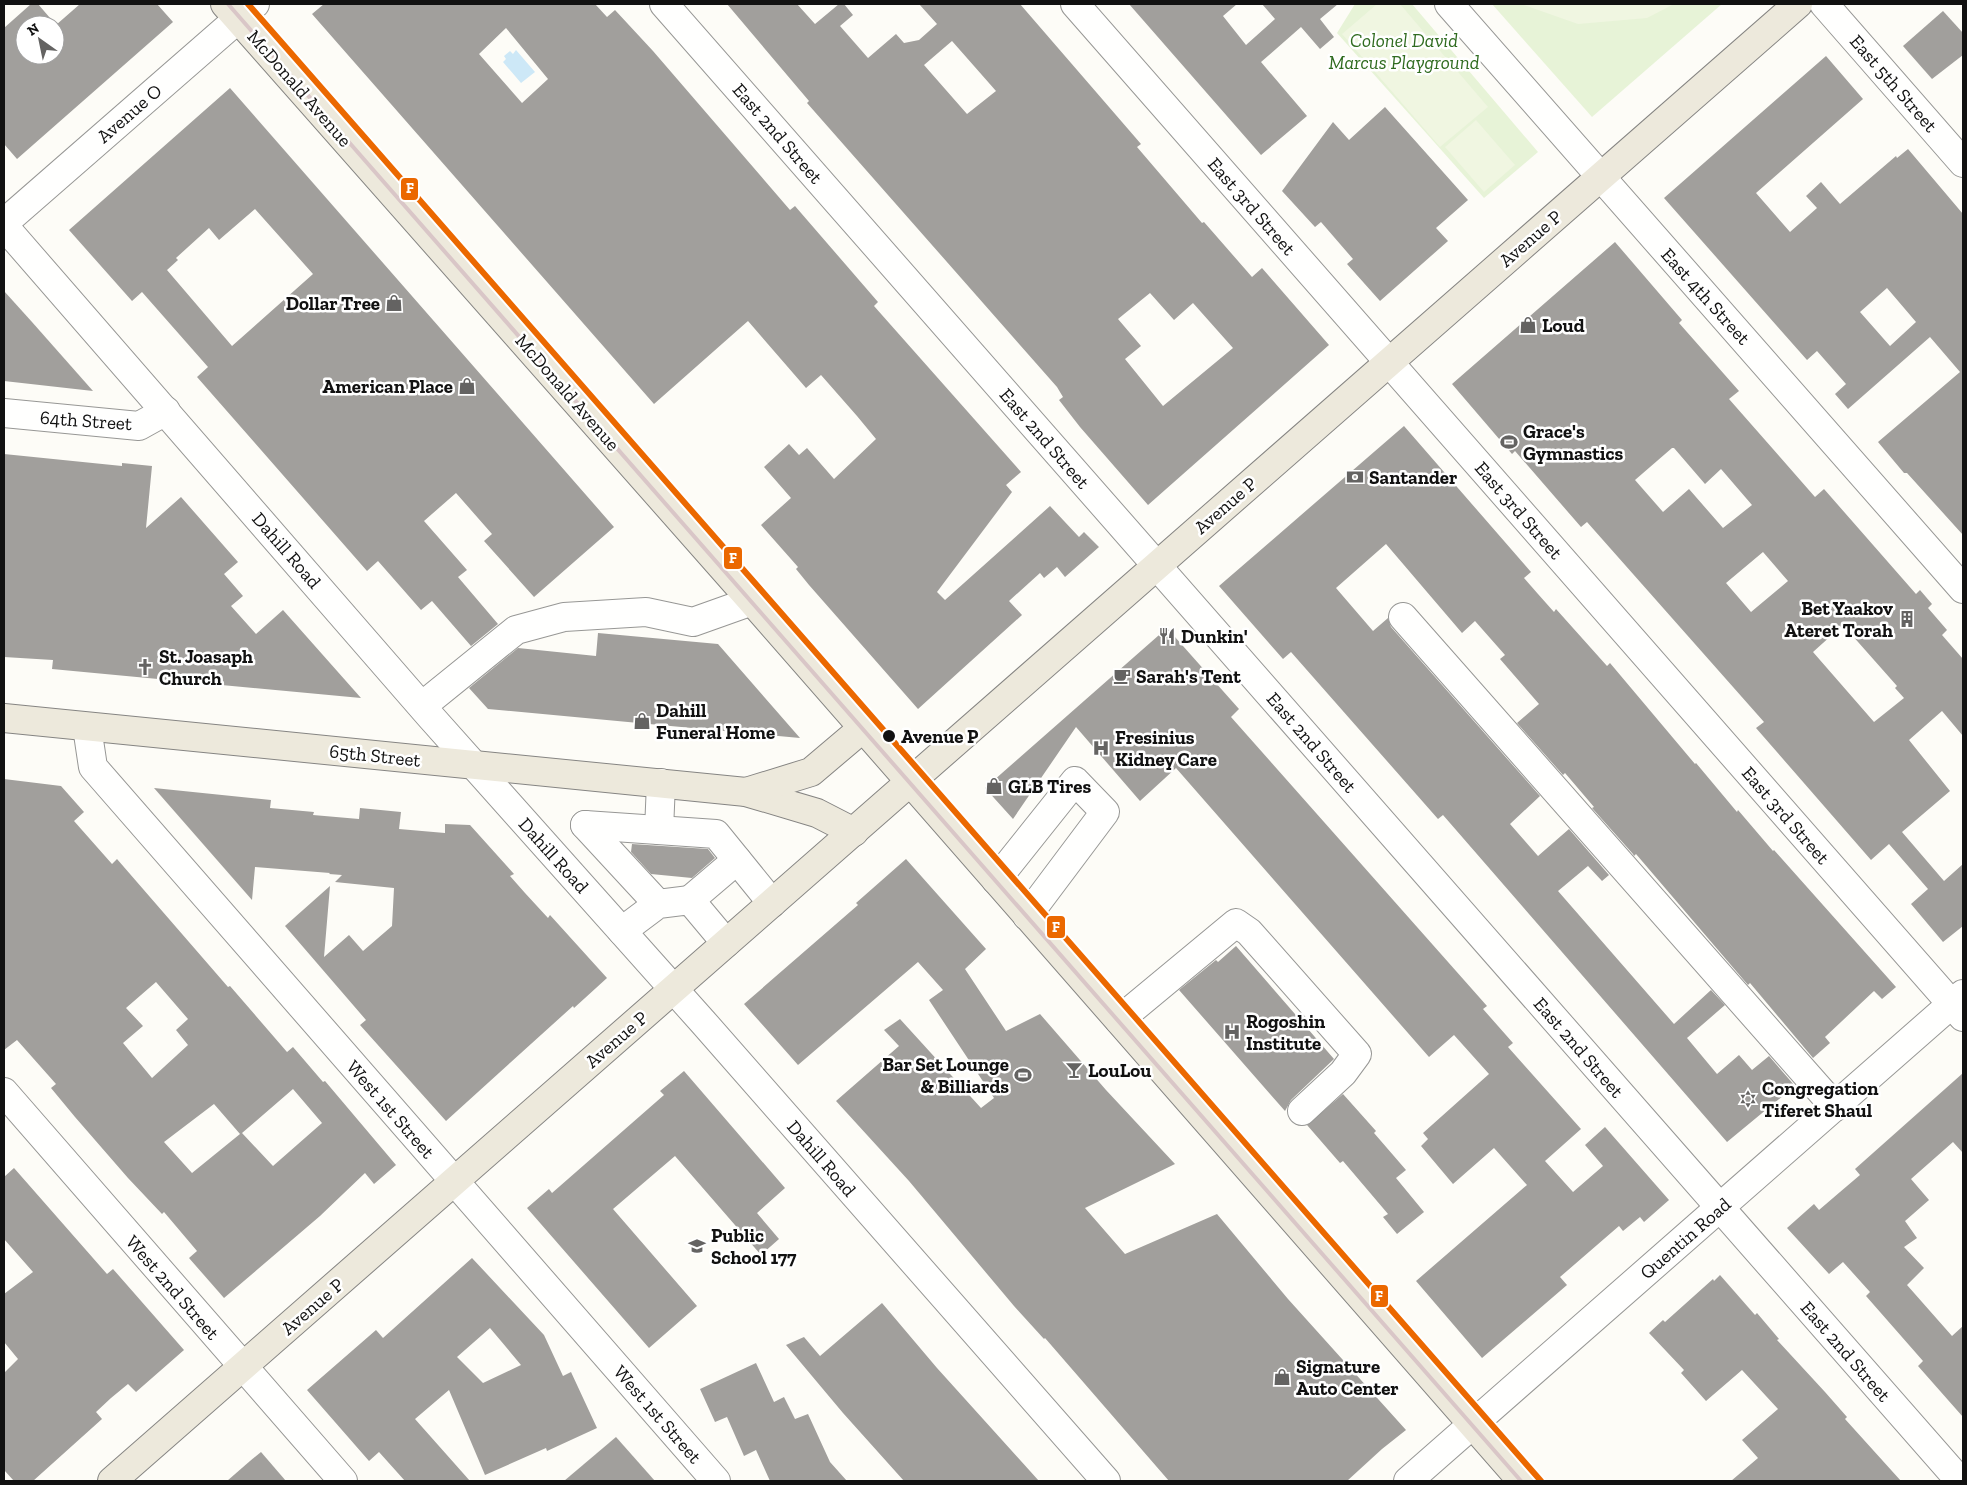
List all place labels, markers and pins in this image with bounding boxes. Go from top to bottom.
place label: Dollar Tree [286,292,380,315]
shop icon: Dollar Tree [384,293,404,313]
place label: Loud [1542,314,1585,337]
shop icon: Loud [1518,315,1538,335]
place label: American Place [322,375,453,398]
shop icon: American Place [457,376,477,396]
place label: Grace's Gymnastics [1523,420,1623,465]
sports icon: Grace's Gymnastics [1499,432,1519,452]
place label: Santander [1369,466,1458,489]
bank icon: Santander [1345,467,1365,487]
place label: Bet Yaakov Ateret Torah [1784,597,1893,642]
building icon: Bet Yaakov Ateret Torah [1897,609,1917,629]
place label: Dunkin' [1181,625,1248,648]
restaurant icon: Dunkin' [1157,626,1177,646]
place label: St. Joasaph Church [159,645,253,690]
church icon: St. Joasaph Church [135,657,155,677]
place label: Sarah's Tent [1136,665,1241,688]
cafe icon: Sarah's Tent [1112,666,1132,686]
place label: Dahill Funeral Home [656,699,775,744]
shop icon: Dahill Funeral Home [632,711,652,731]
place label: Avenue P [901,725,979,748]
place label: Fresinius Kidney Care [1115,726,1217,771]
marker: Avenue P [881,728,897,744]
hospital icon: Fresinius Kidney Care [1091,738,1111,758]
place label: GLB Tires [1008,775,1092,798]
shop icon: GLB Tires [984,776,1004,796]
place label: Rogoshin Institute [1246,1010,1326,1055]
hospital icon: Rogoshin Institute [1222,1022,1242,1042]
place label: Bar Set Lounge & Billiards [882,1053,1009,1098]
place label: LouLou [1088,1059,1151,1082]
bar icon: LouLou [1064,1060,1084,1080]
sports icon: Bar Set Lounge & Billiards [1013,1065,1033,1085]
place label: Congregation Tiferet Shaul [1762,1077,1879,1122]
synagogue icon: Congregation Tiferet Shaul [1738,1089,1758,1109]
place label: Public School 177 [711,1224,797,1269]
school or university icon: Public School 177 [687,1236,707,1256]
place label: Signature Auto Center [1296,1355,1399,1400]
shop icon: Signature Auto Center [1272,1367,1292,1387]

